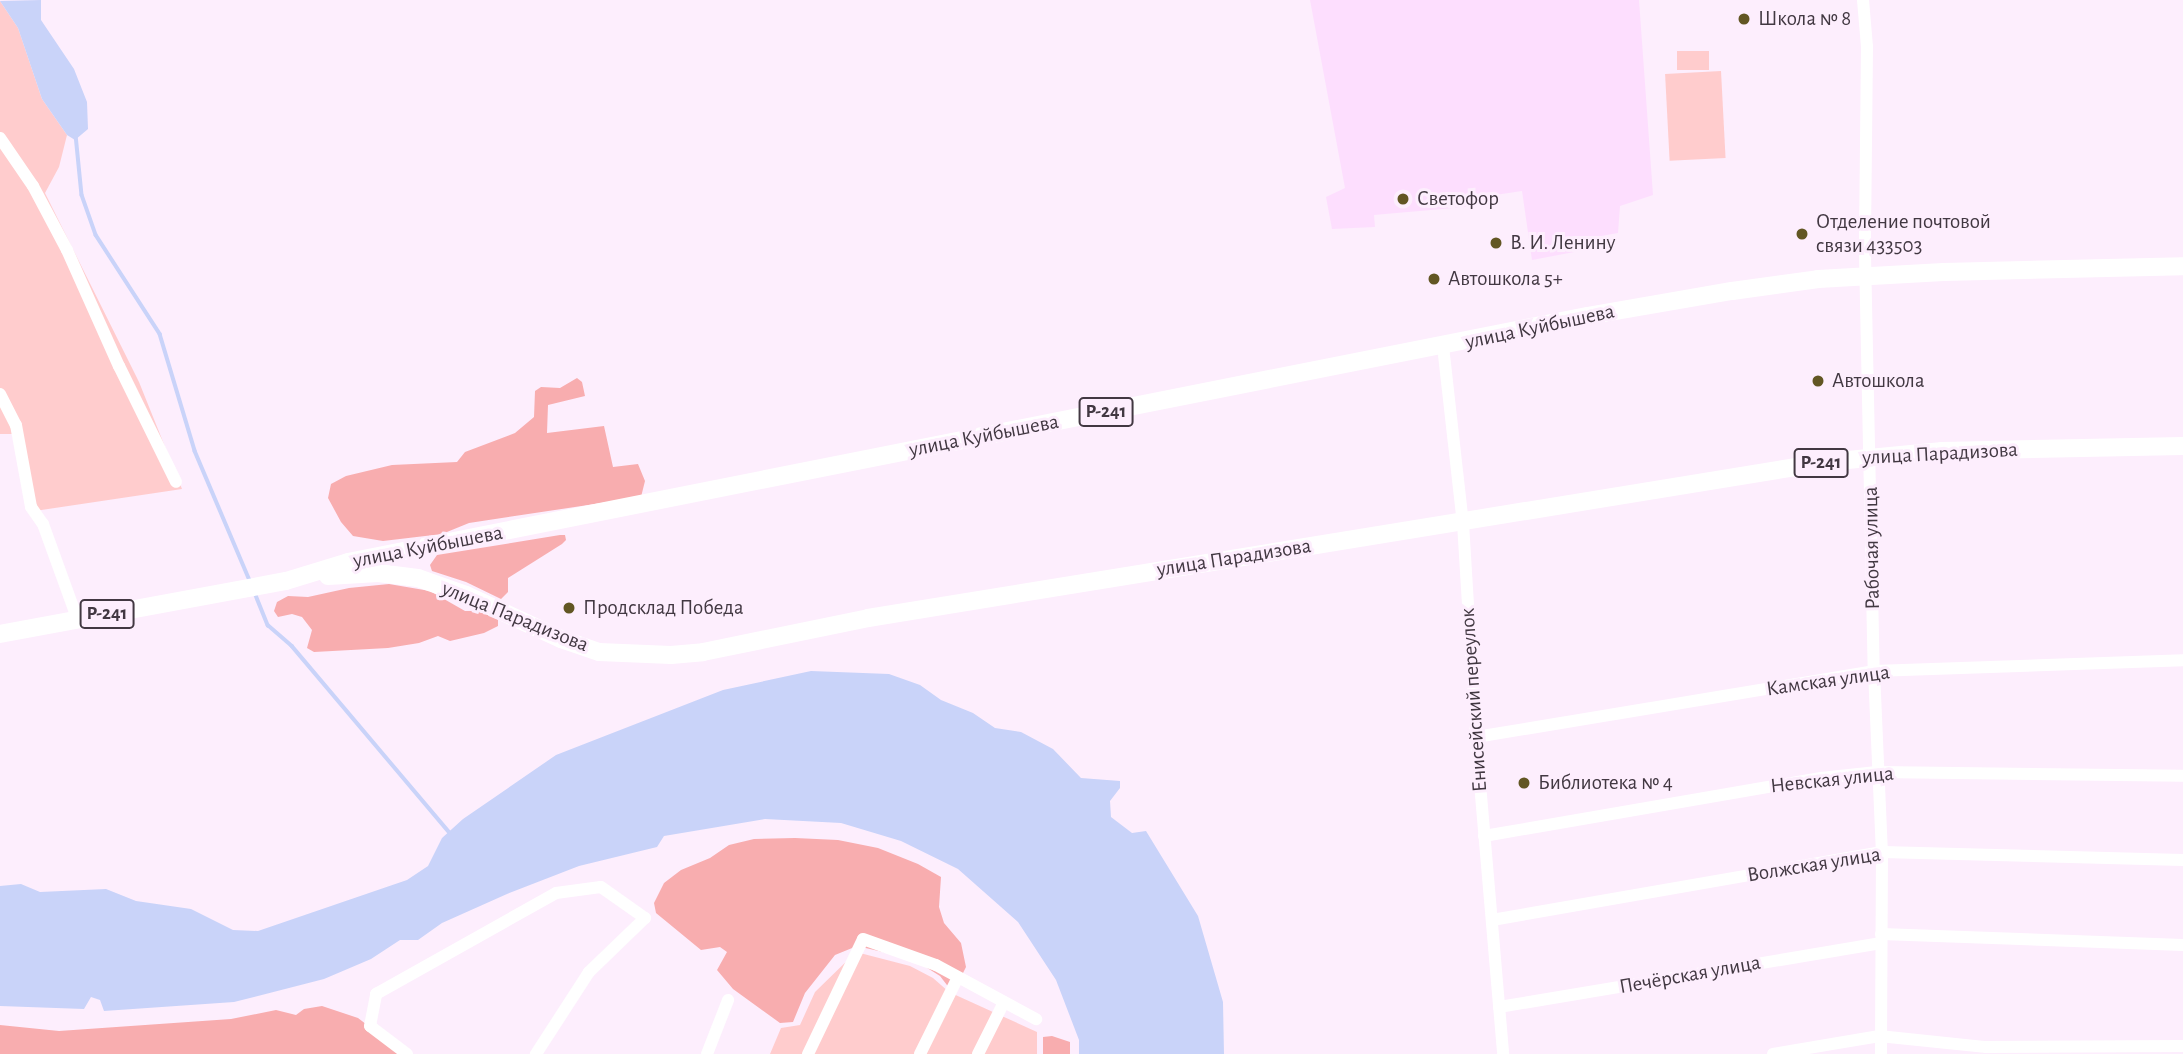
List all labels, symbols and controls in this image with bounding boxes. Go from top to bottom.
place label: Школа № 8 [1758,6,1851,32]
marker: Школа № 8 [1736,11,1752,27]
place label: Светофор [1417,186,1499,212]
marker: Светофор [1395,191,1411,207]
place label: Отделение почтовой связи 433503 [1816,209,1991,259]
marker: Отделение почтовой связи 433503 [1794,226,1810,242]
place label: В. И. Ленину [1510,230,1615,256]
marker: В. И. Ленину [1488,235,1504,251]
place label: Автошкола 5+ [1448,266,1563,292]
marker: Автошкола 5+ [1426,271,1442,287]
street label: улица Куйбышева [1463,299,1617,355]
place label: Автошкола [1832,368,1925,394]
marker: Автошкола [1810,373,1826,389]
road number: Р-241 [1078,396,1134,428]
street label: улица Куйбышева [907,409,1061,463]
street label: улица Парадизова [1861,437,2019,471]
road number: Р-241 [1793,447,1849,478]
street label: Рабочая улица [1858,486,1886,610]
street label: улица Куйбышева [351,520,505,574]
street label: улица Парадизова [1155,533,1313,583]
street label: улица Парадизова [438,576,592,658]
place label: Продсклад Победа [583,595,744,621]
road number: Р-241 [79,598,135,629]
marker: Продсклад Победа [561,600,577,616]
street label: Енисейский переулок [1455,607,1493,793]
street label: Камская улица [1765,660,1891,702]
street label: Невская улица [1769,761,1895,799]
place label: Библиотека № 4 [1538,770,1673,796]
marker: Библиотека № 4 [1516,775,1532,791]
street label: Волжская улица [1745,842,1883,888]
street label: Печёрская улица [1617,950,1763,1000]

